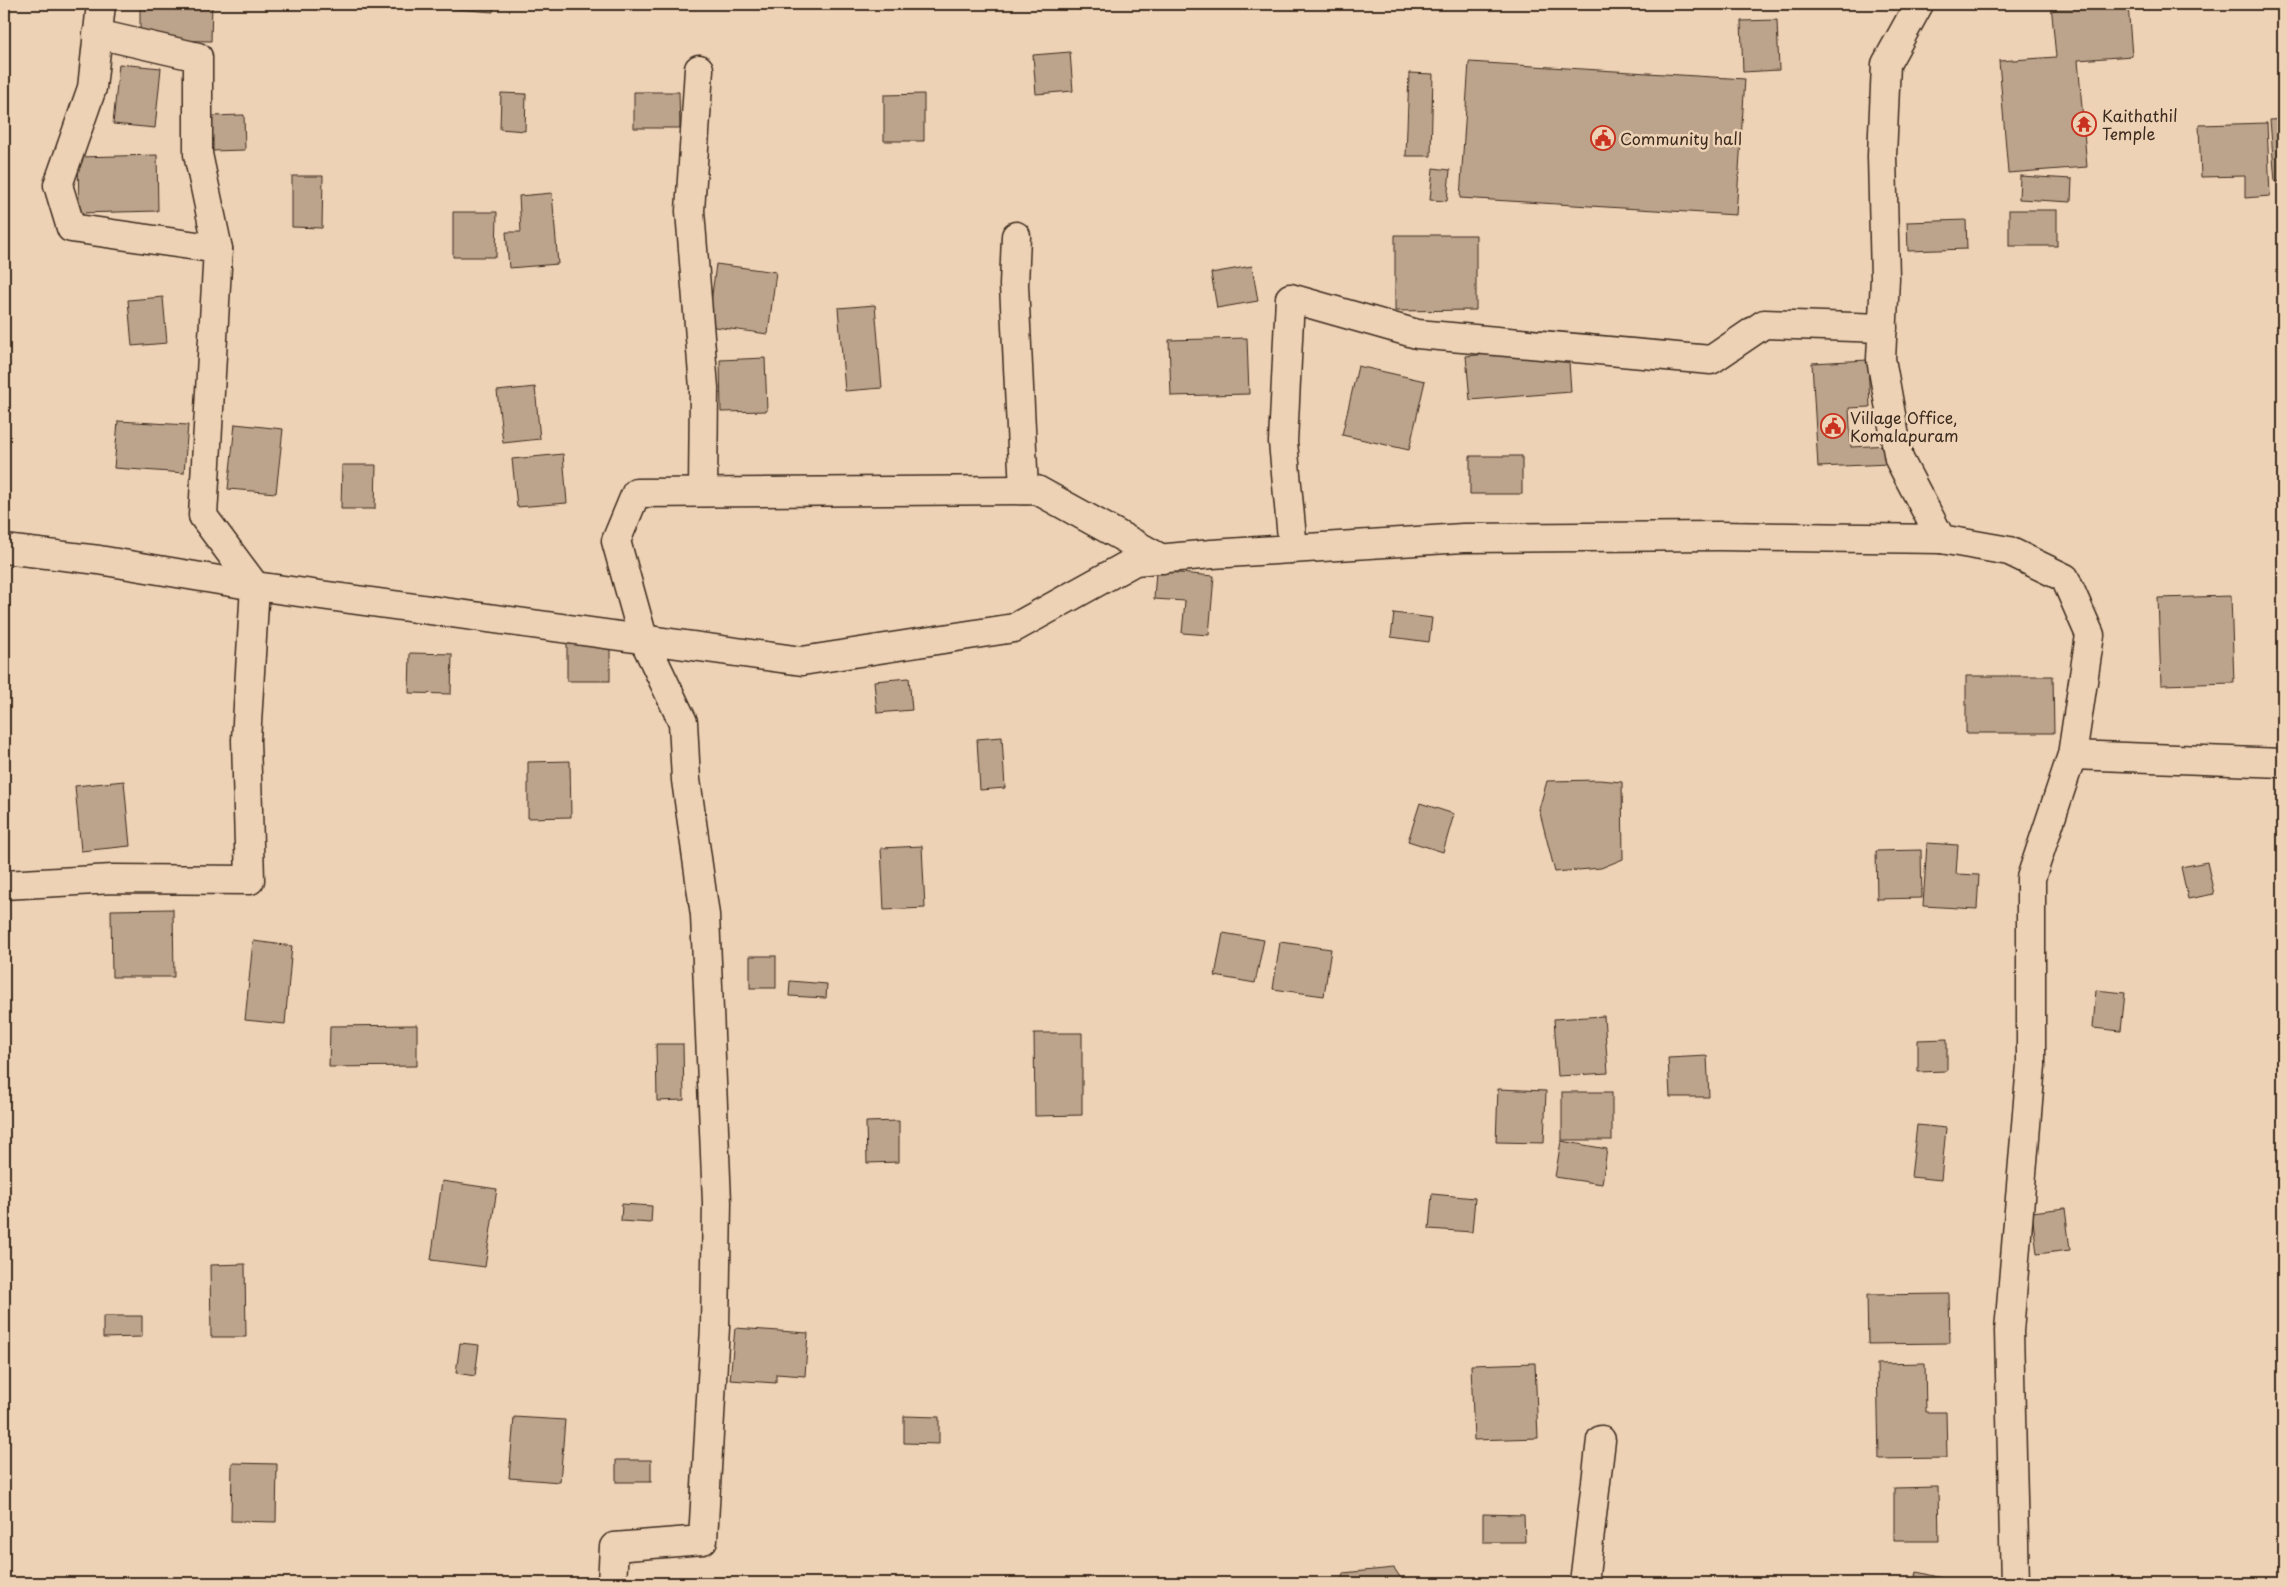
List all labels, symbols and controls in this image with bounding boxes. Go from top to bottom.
place label: Kaithathil Temple [2102,103,2178,145]
temple icon: Kaithathil Temple [2071,111,2097,137]
public building icon: Community hall [1590,125,1616,151]
place label: Community hall [1620,126,1742,150]
place label: Village Office, Komalapuram [1850,405,1959,447]
public building icon: Village Office, Komalapuram [1820,413,1846,439]

